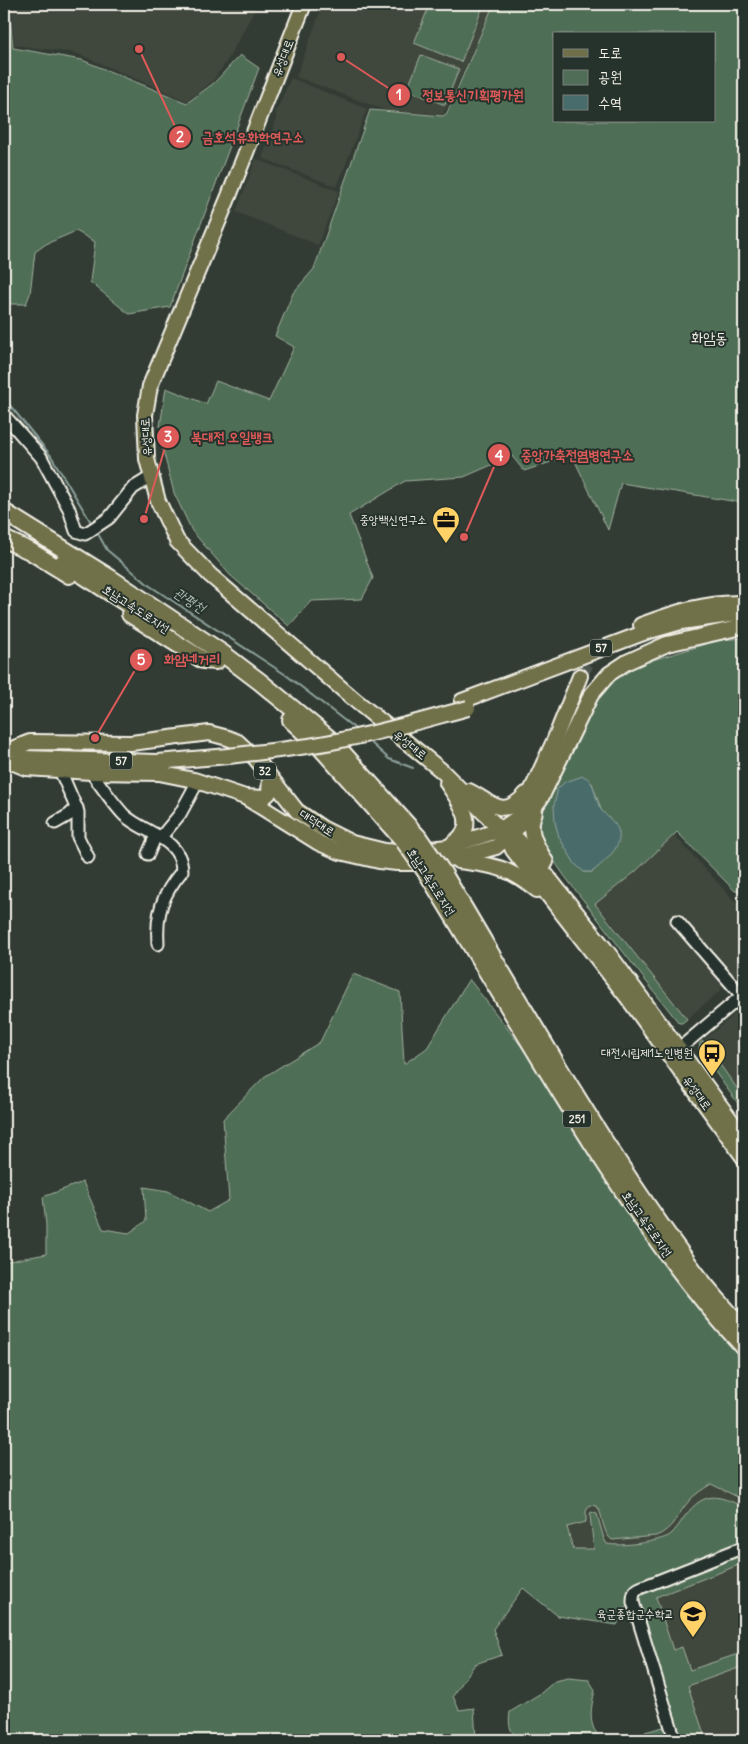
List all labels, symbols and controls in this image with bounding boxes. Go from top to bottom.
legend [553,32,716,122]
street label: 유성대로 [269,37,296,79]
text: 도로 [598,43,622,62]
text: 공원 [598,67,622,86]
callout: 정보통신기획평가원 [387,81,533,110]
text: 1 [396,85,402,104]
text: 정보통신기획평가원 [422,86,524,104]
text: 수역 [598,93,622,112]
callout: 금호석유화학연구소 [167,122,314,151]
text: 2 [176,127,184,146]
text: 금호석유화학연구소 [202,128,304,146]
district label: 화암동 [691,328,727,347]
street label: 유성대로 [137,417,154,457]
callout: 북대전 오일뱅크 [156,422,283,451]
text: 3 [164,427,172,446]
text: 북대전 오일뱅크 [191,428,273,446]
callout: 중앙가축전염병연구소 [486,441,644,470]
text: 4 [495,446,504,465]
text: 중앙가축전염병연구소 [521,446,633,464]
office icon: 중앙백신연구소 [431,505,461,544]
place label: 중앙백신연구소 [359,512,427,527]
street label: 호남고속도로지선 [100,581,173,636]
water label: 관평천 [171,583,211,618]
road number: 57 [590,640,612,656]
callout: 화암네거리 [129,645,230,674]
text: 5 [137,650,146,669]
text: 화암네거리 [164,650,220,668]
street label: 유성대로 [391,727,430,763]
road number: 57 [110,752,132,769]
road number: 32 [254,762,276,779]
street label: 대덕대로 [297,806,338,839]
street label: 호남고속도로지선 [404,845,459,918]
bus stop icon: 대전시립제1노인병원 [697,1038,727,1077]
place label: 대전시립제1노인병원 [601,1045,693,1060]
street label: 유성대로 [680,1073,715,1113]
road number: 251 [563,1110,591,1128]
street label: 호남고속도로지선 [619,1188,676,1260]
school or university icon: 육군종합군수학교 [678,1599,708,1638]
place label: 육군종합군수학교 [597,1606,674,1621]

